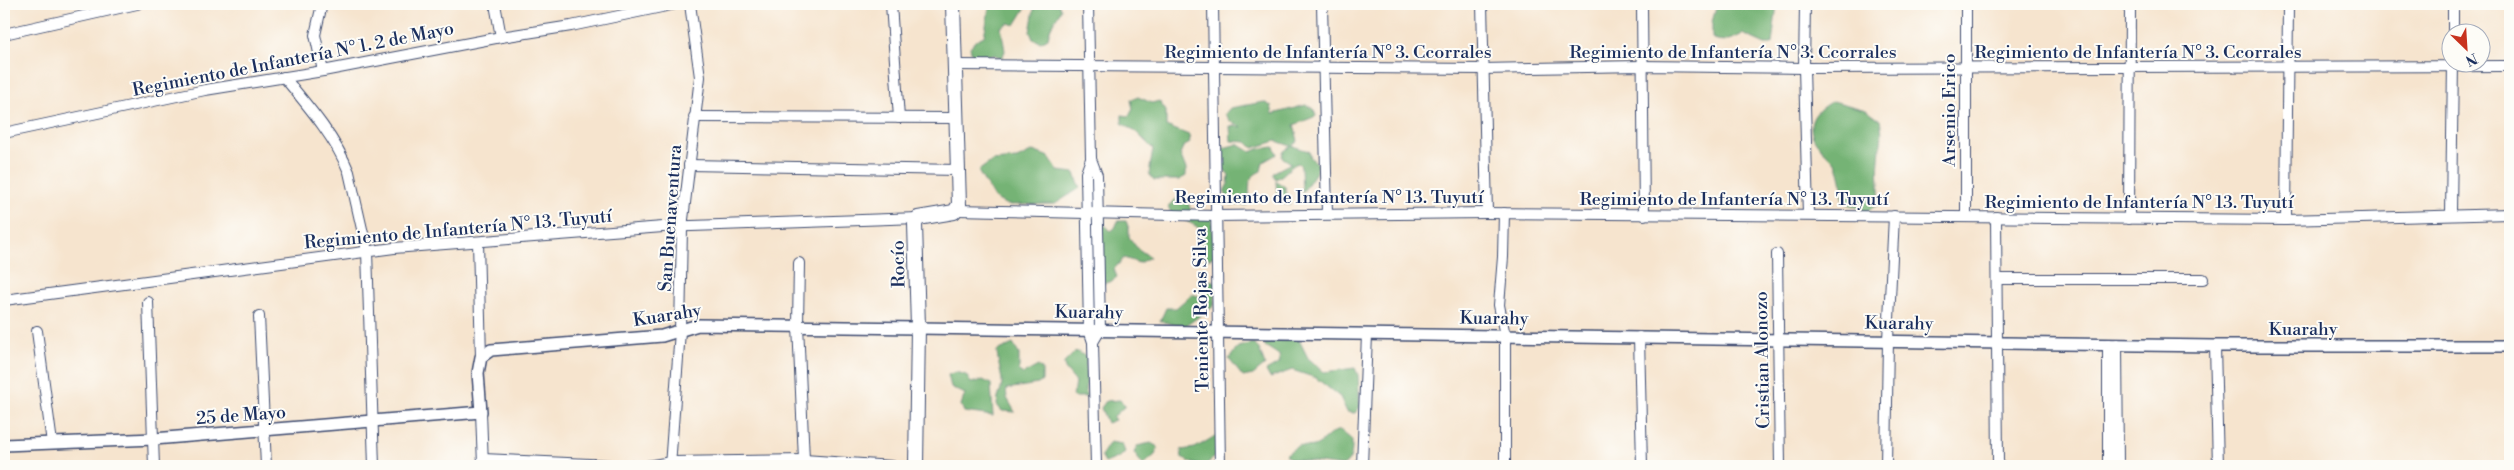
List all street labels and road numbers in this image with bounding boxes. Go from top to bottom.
street label: Regimiento de Infantería N° 1. 2 de Mayo [130,17,456,102]
street label: Regimiento de Infantería N° 3. Ccorrales [1164,41,1492,64]
street label: Regimiento de Infantería N° 3. Ccorrales [1569,41,1897,64]
street label: Regimiento de Infantería N° 3. Ccorrales [1974,41,2302,64]
street label: Arsenio Erico [1938,53,1961,168]
street label: San Buenaventura [654,143,687,292]
street label: Regimiento de Infantería N° 13. Tuyutí [1174,186,1485,209]
street label: Regimiento de Infantería N° 13. Tuyutí [1579,188,1890,211]
street label: Regimiento de Infantería N° 13. Tuyutí [1984,191,2295,214]
street label: Regimiento de Infantería N° 13. Tuyutí [303,204,614,254]
street label: Teniente Rojas Silva [1189,227,1214,392]
street label: Rocío [887,240,910,288]
street label: Cristian Alonozo [1750,291,1775,429]
street label: Kuarahy [631,299,703,332]
street label: Kuarahy [1054,300,1124,325]
street label: Kuarahy [1459,306,1529,331]
street label: Kuarahy [1864,311,1934,336]
street label: Kuarahy [2269,318,2338,341]
street label: 25 de Mayo [195,401,287,430]

